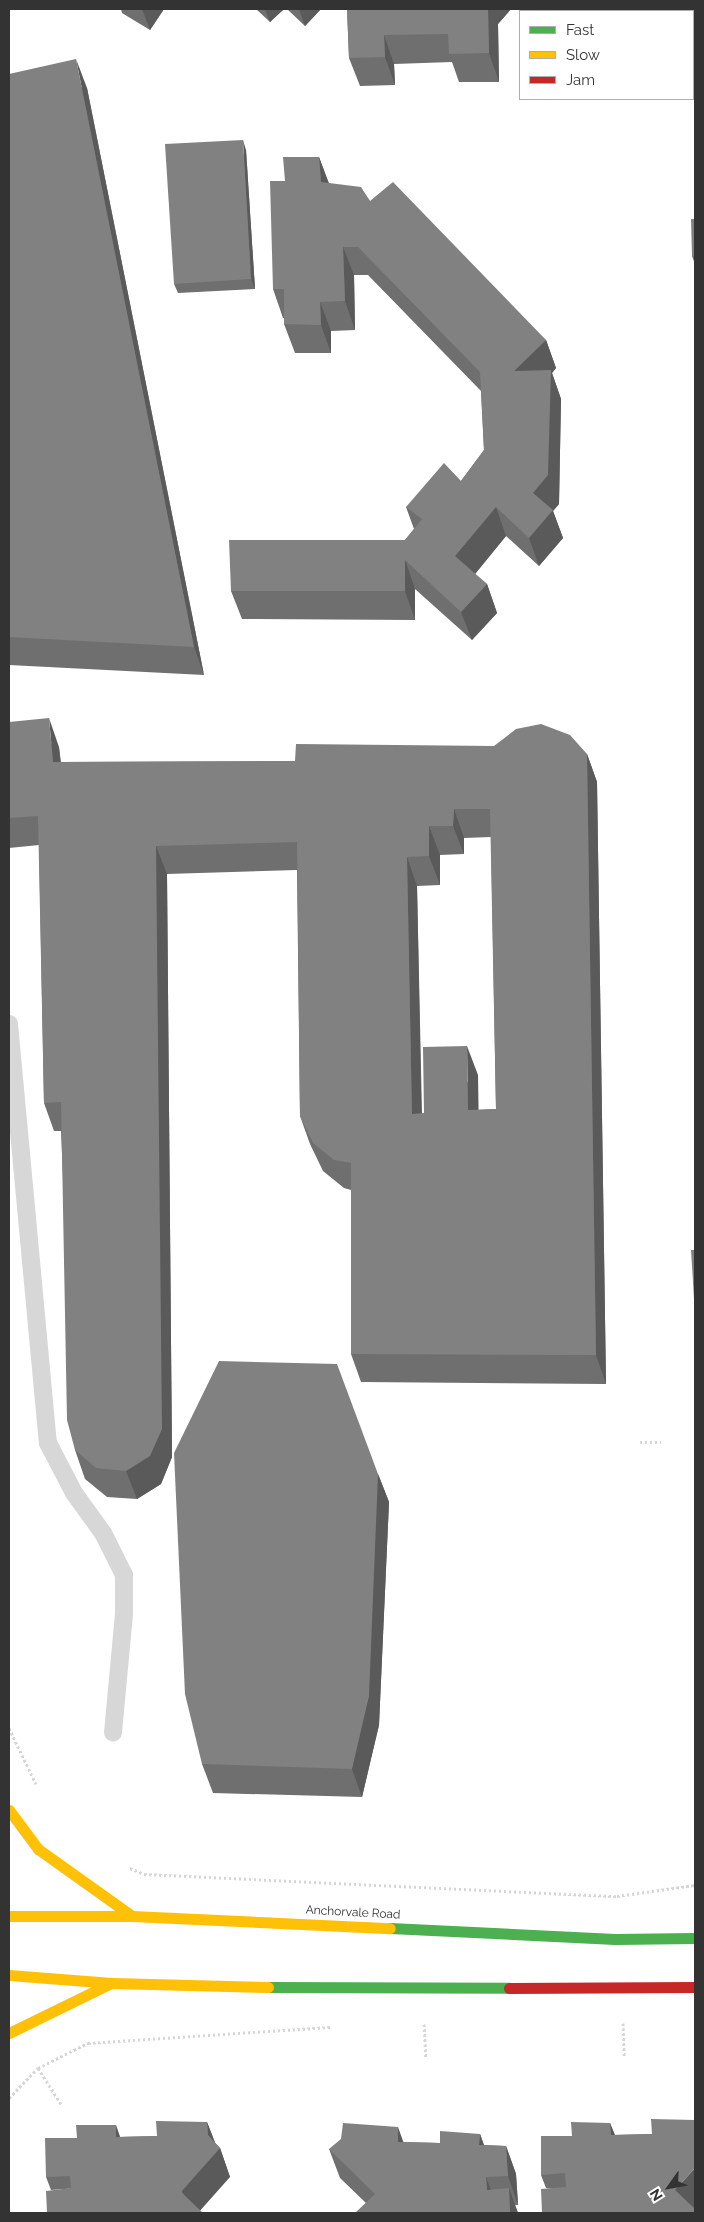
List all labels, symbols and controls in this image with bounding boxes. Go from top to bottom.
legend [519,10,694,100]
text: Fast [566,21,594,39]
text: Slow [566,46,600,64]
text: Jam [566,71,595,89]
street label: Anchorvale Road [305,1903,401,1923]
north arrow [644,2162,694,2212]
text: N [647,2186,666,2204]

